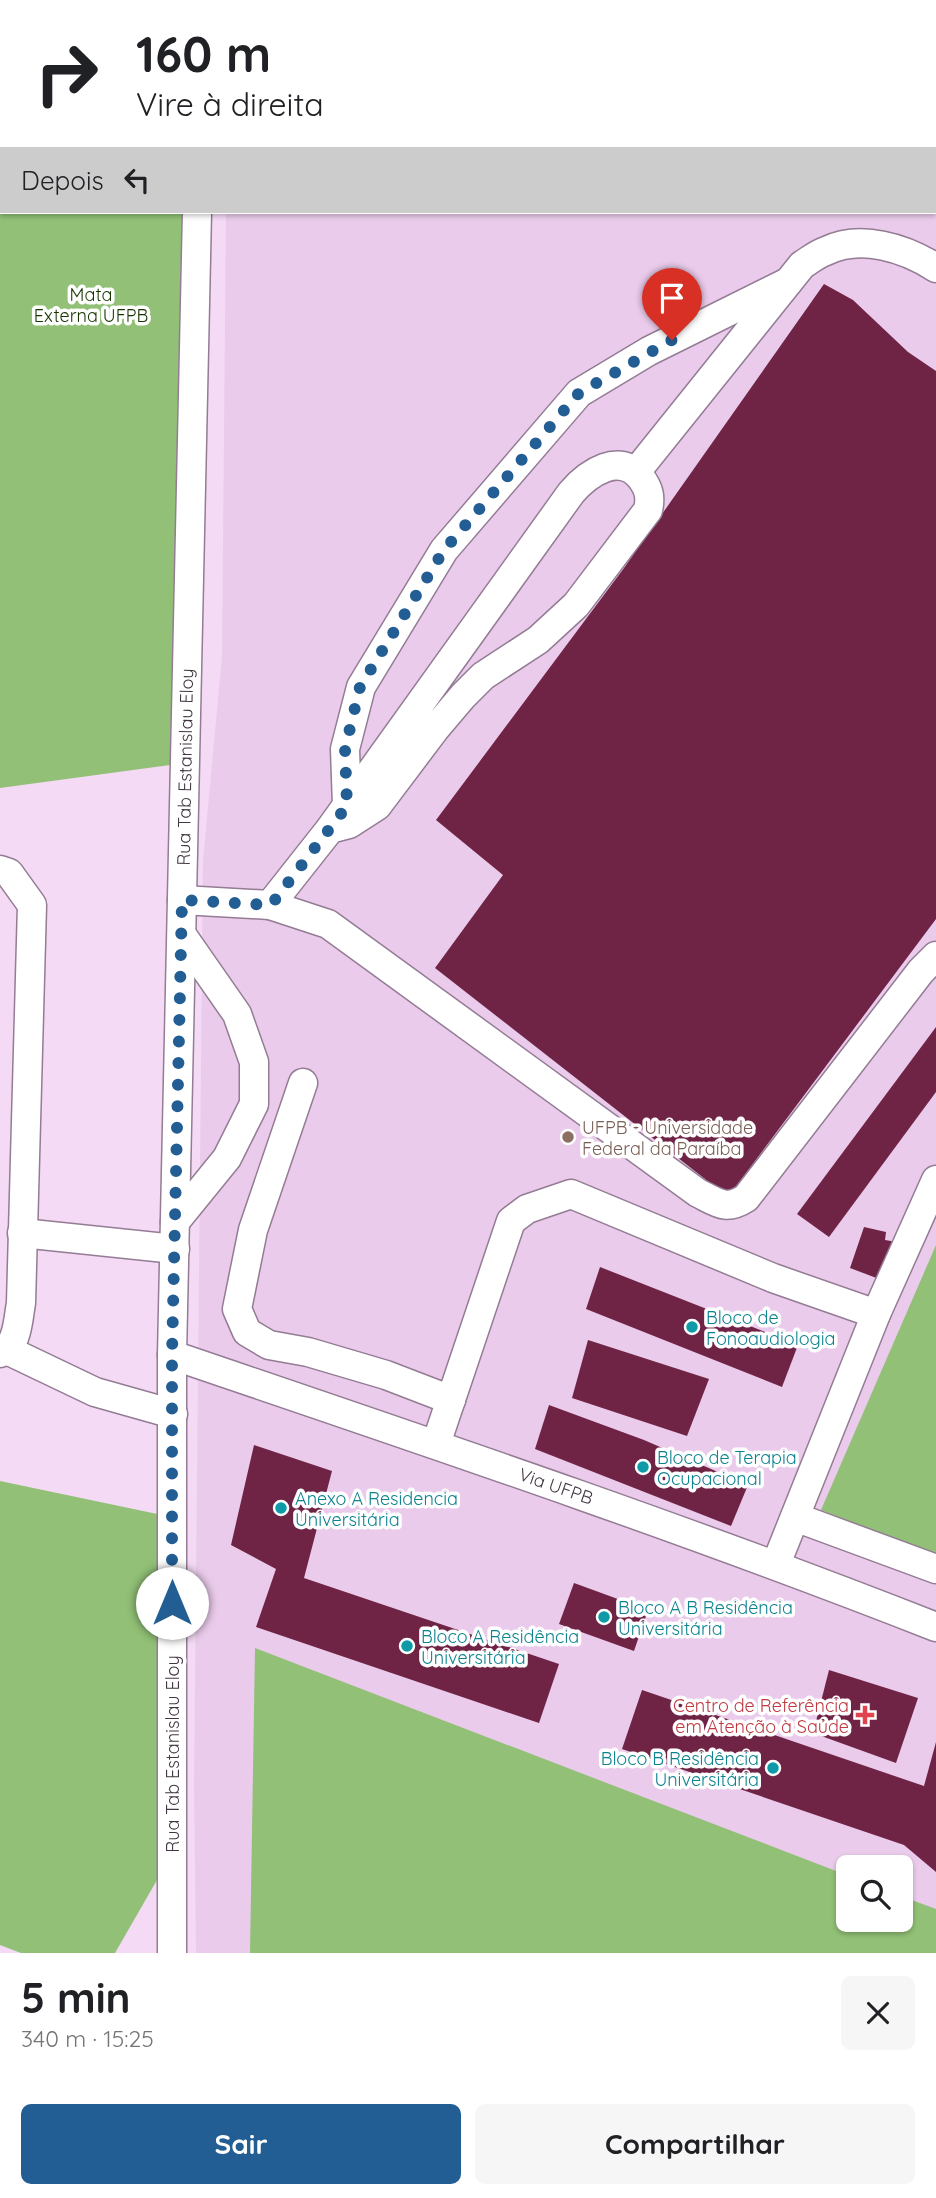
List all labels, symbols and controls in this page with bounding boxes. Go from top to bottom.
text: 160 m [136,23,271,84]
icon: right [21,28,112,119]
text: Vire à direita [136,84,324,124]
icon: left [118,161,156,199]
text: Depois [21,164,104,197]
pin [642,268,702,340]
icon: arrive [653,279,691,317]
park label: Mata Externa UFPB [34,283,148,327]
street label: Rua Tab Estanislau Eloy [172,668,198,866]
place label: UFPB - Universidade Federal da Paraíba [582,1116,753,1160]
marker: UFPB - Universidade Federal da Paraíba [560,1129,576,1145]
place label: Bloco de Fonoaudiologia [706,1306,836,1350]
marker: Bloco de Fonoaudiologia [684,1319,700,1335]
place label: Bloco de Terapia Ocupacional [657,1446,797,1490]
marker: Bloco de Terapia Ocupacional [635,1459,651,1475]
street label: Via UFPB [516,1463,596,1509]
place label: Anexo A Residencia Universitária [295,1487,458,1531]
marker: Anexo A Residencia Universitária [273,1500,289,1516]
position arrow [135,1566,209,1640]
place label: Bloco A B Residência Universitária [618,1596,793,1640]
marker: Bloco A B Residência Universitária [596,1609,612,1625]
place label: Bloco A Residência Universitária [421,1625,579,1669]
marker: Bloco A Residência Universitária [399,1638,415,1654]
street label: Rua Tab Estanislau Eloy [161,1655,184,1853]
place label: Centro de Referência em Atenção à Saúde [673,1694,849,1738]
marker: Centro de Referência em Atenção à Saúde [855,1705,875,1725]
place label: Bloco B Residência Universitária [601,1747,759,1791]
marker: Bloco B Residência Universitária [765,1760,781,1776]
map controls [836,1855,913,1932]
button: search [836,1855,913,1932]
text: 5 min [21,1971,131,2024]
button: close [841,1976,915,2050]
text: 340 m · 15:25 [21,2024,154,2053]
button: Sair [21,2104,461,2184]
button: Compartilhar [475,2104,915,2184]

